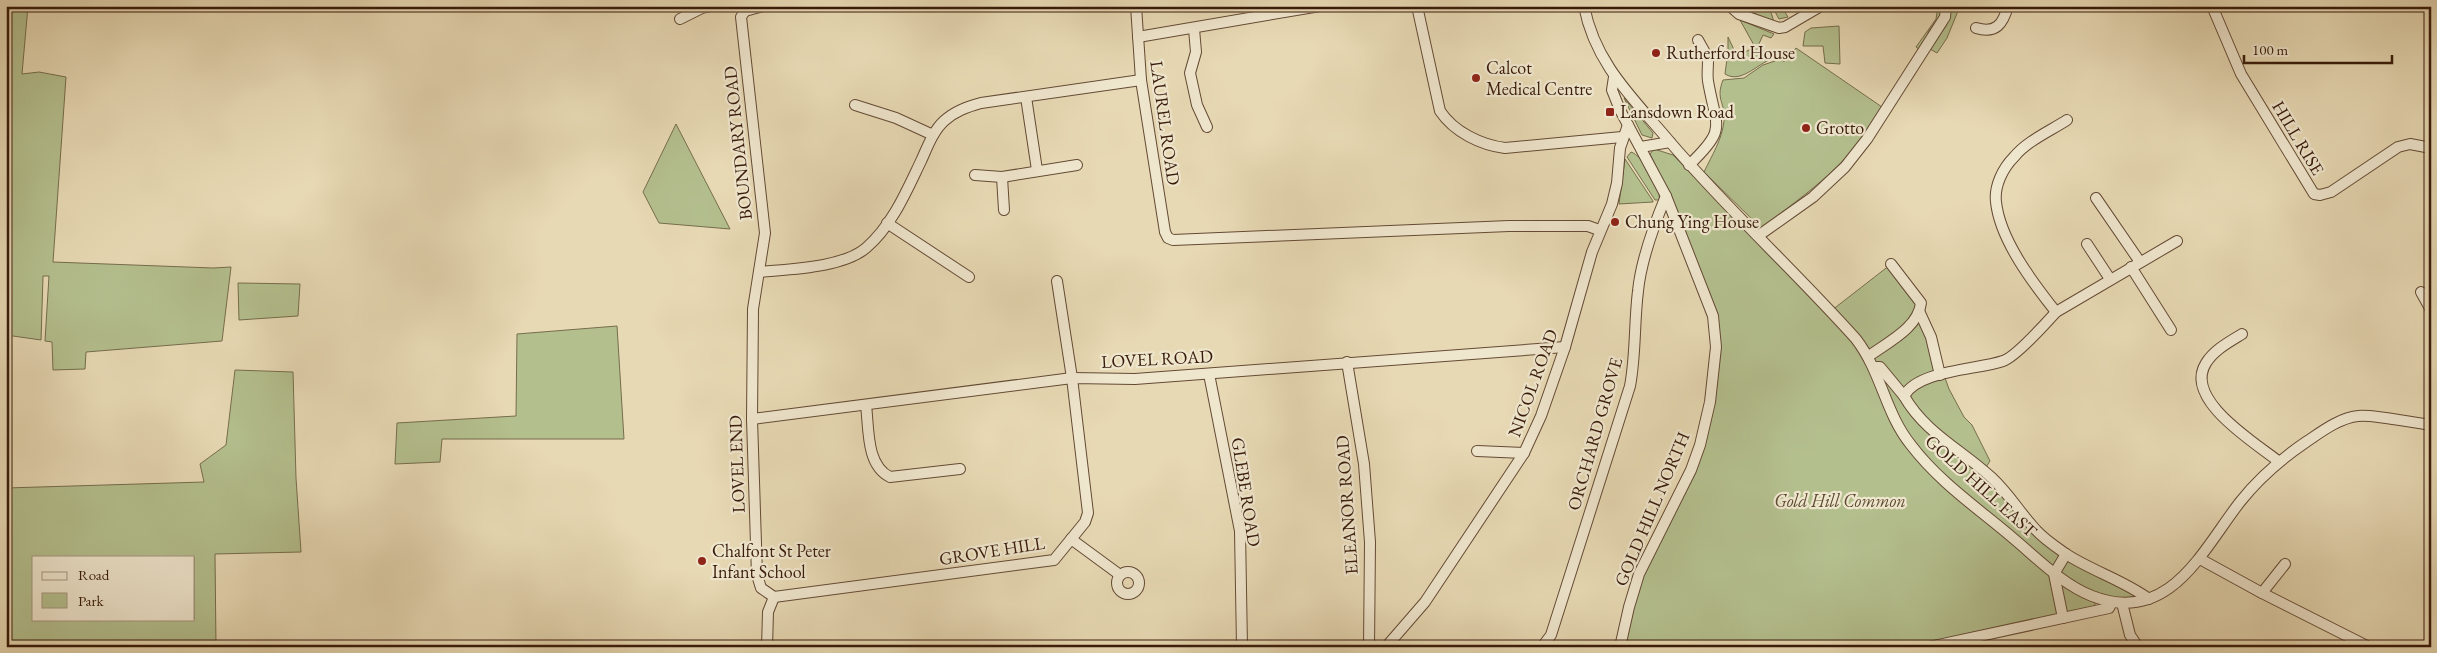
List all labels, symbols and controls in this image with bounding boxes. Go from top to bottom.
scale bar [2244,32,2392,64]
text: 100 m [2252,40,2289,59]
place label: Rutherford House [1666,41,1795,64]
marker: Rutherford House [1650,47,1662,59]
place label: Calcot Medical Centre [1486,56,1592,100]
street label: LAUREL ROAD [1145,59,1186,187]
street label: BOUNDARY ROAD [718,65,757,221]
marker: Calcot Medical Centre [1470,72,1482,84]
street label: HILL RISE [2267,96,2330,179]
place label: Lansdown Road [1620,100,1735,123]
marker: Lansdown Road [1604,106,1616,118]
place label: Grotto [1816,116,1864,139]
marker: Grotto [1800,122,1812,134]
place label: Chung Ying House [1625,210,1759,233]
marker: Chung Ying House [1609,216,1621,228]
street label: NICOL ROAD [1502,326,1563,440]
street label: LOVEL ROAD [1100,344,1214,373]
street label: ORCHARD GROVE [1562,355,1627,513]
street label: LOVEL END [723,415,750,513]
street label: GOLD HILL NORTH [1609,428,1694,589]
street label: GOLD HILL EAST [1921,429,2043,543]
street label: ELEANOR ROAD [1330,435,1363,576]
street label: GLEBE ROAD [1227,436,1266,548]
park label: Gold Hill Common [1774,489,1906,512]
street label: GROVE HILL [937,531,1047,570]
place label: Chalfont St Peter Infant School [712,539,831,583]
marker: Chalfont St Peter Infant School [696,555,708,567]
legend [32,556,195,620]
text: Road [78,565,110,584]
text: Park [78,591,105,610]

